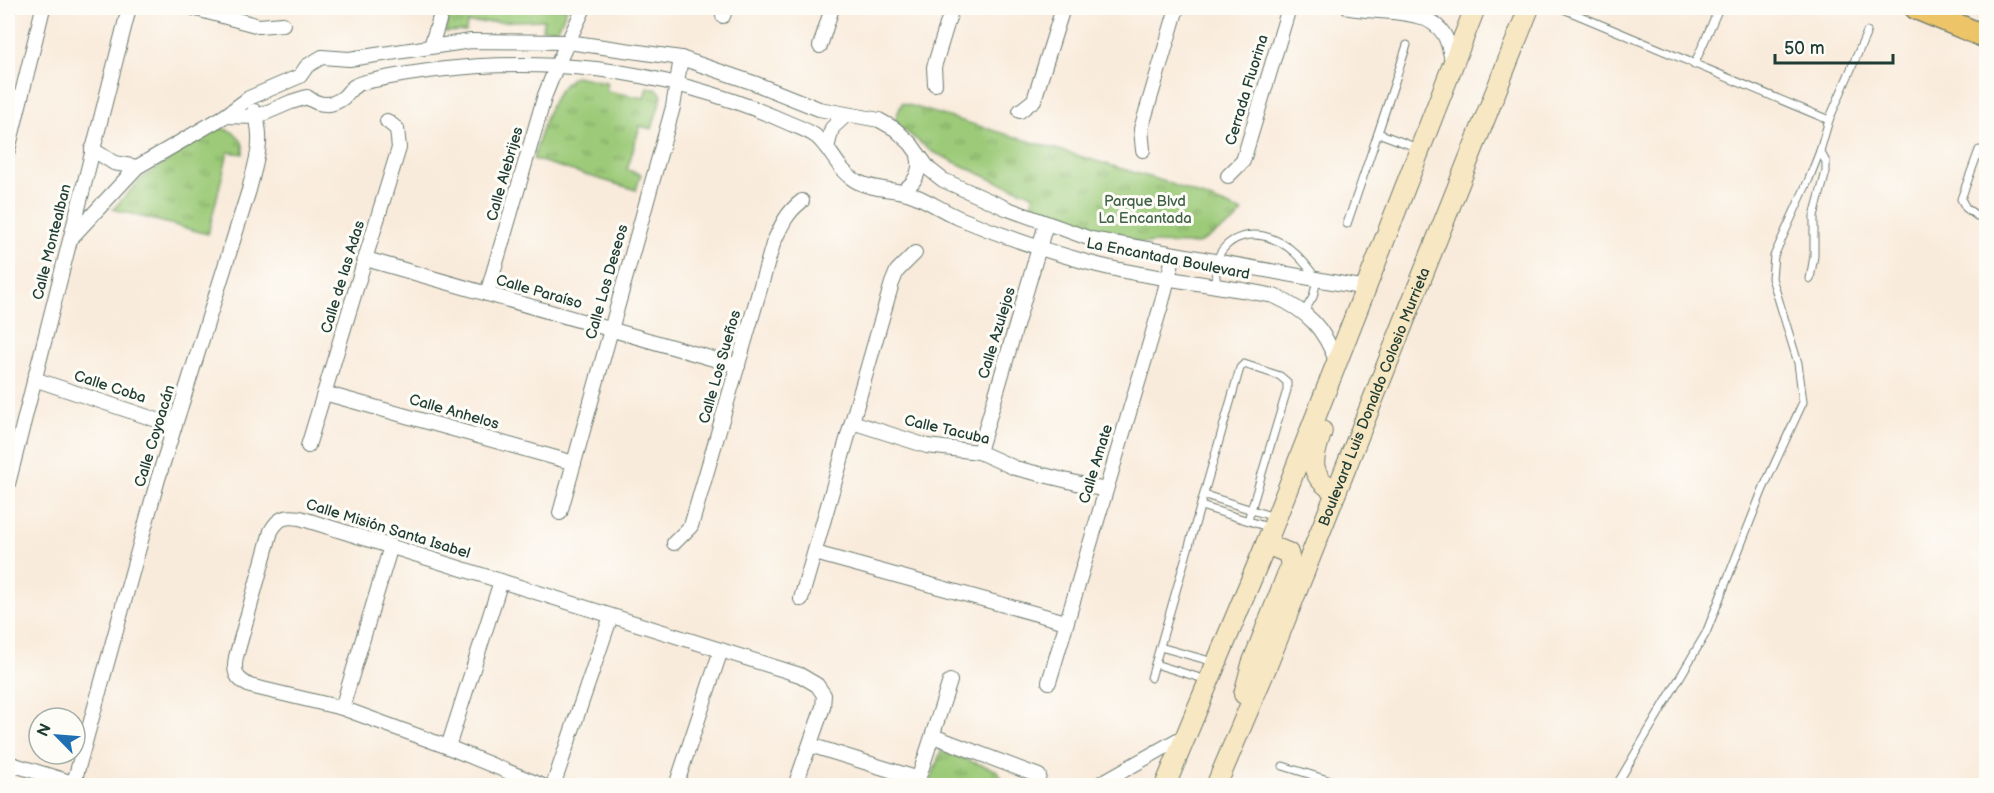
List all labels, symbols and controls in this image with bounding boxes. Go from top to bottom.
scale bar [1775,27,1894,65]
street label: Cerrada Fluorina [1221,32,1273,148]
text: 50 m [1784,38,1825,59]
street label: Calle Alebrijes [482,124,528,223]
street label: Calle Montealban [28,182,76,302]
park label: Parque Blvd La Encantada [1098,192,1192,228]
street label: Calle de las Adas [317,218,369,336]
street label: Calle Los Deseos [582,222,633,342]
street label: La Encantada Boulevard [1085,234,1251,284]
street label: Boulevard Luis Donaldo Colosio Murrieta [1314,265,1434,529]
street label: Calle Paraíso [494,271,584,313]
street label: Calle Azulejos [974,284,1020,381]
street label: Calle Los Sueños [695,307,745,426]
street label: Calle Coba [71,366,149,408]
street label: Calle Coyoacán [130,383,180,489]
street label: Calle Anhelos [407,390,502,434]
street label: Calle Tacuba [902,411,992,449]
street label: Calle Amate [1075,422,1117,506]
street label: Calle Misión Santa Isabel [304,495,472,563]
north arrow [27,706,87,766]
text: N [34,721,56,740]

